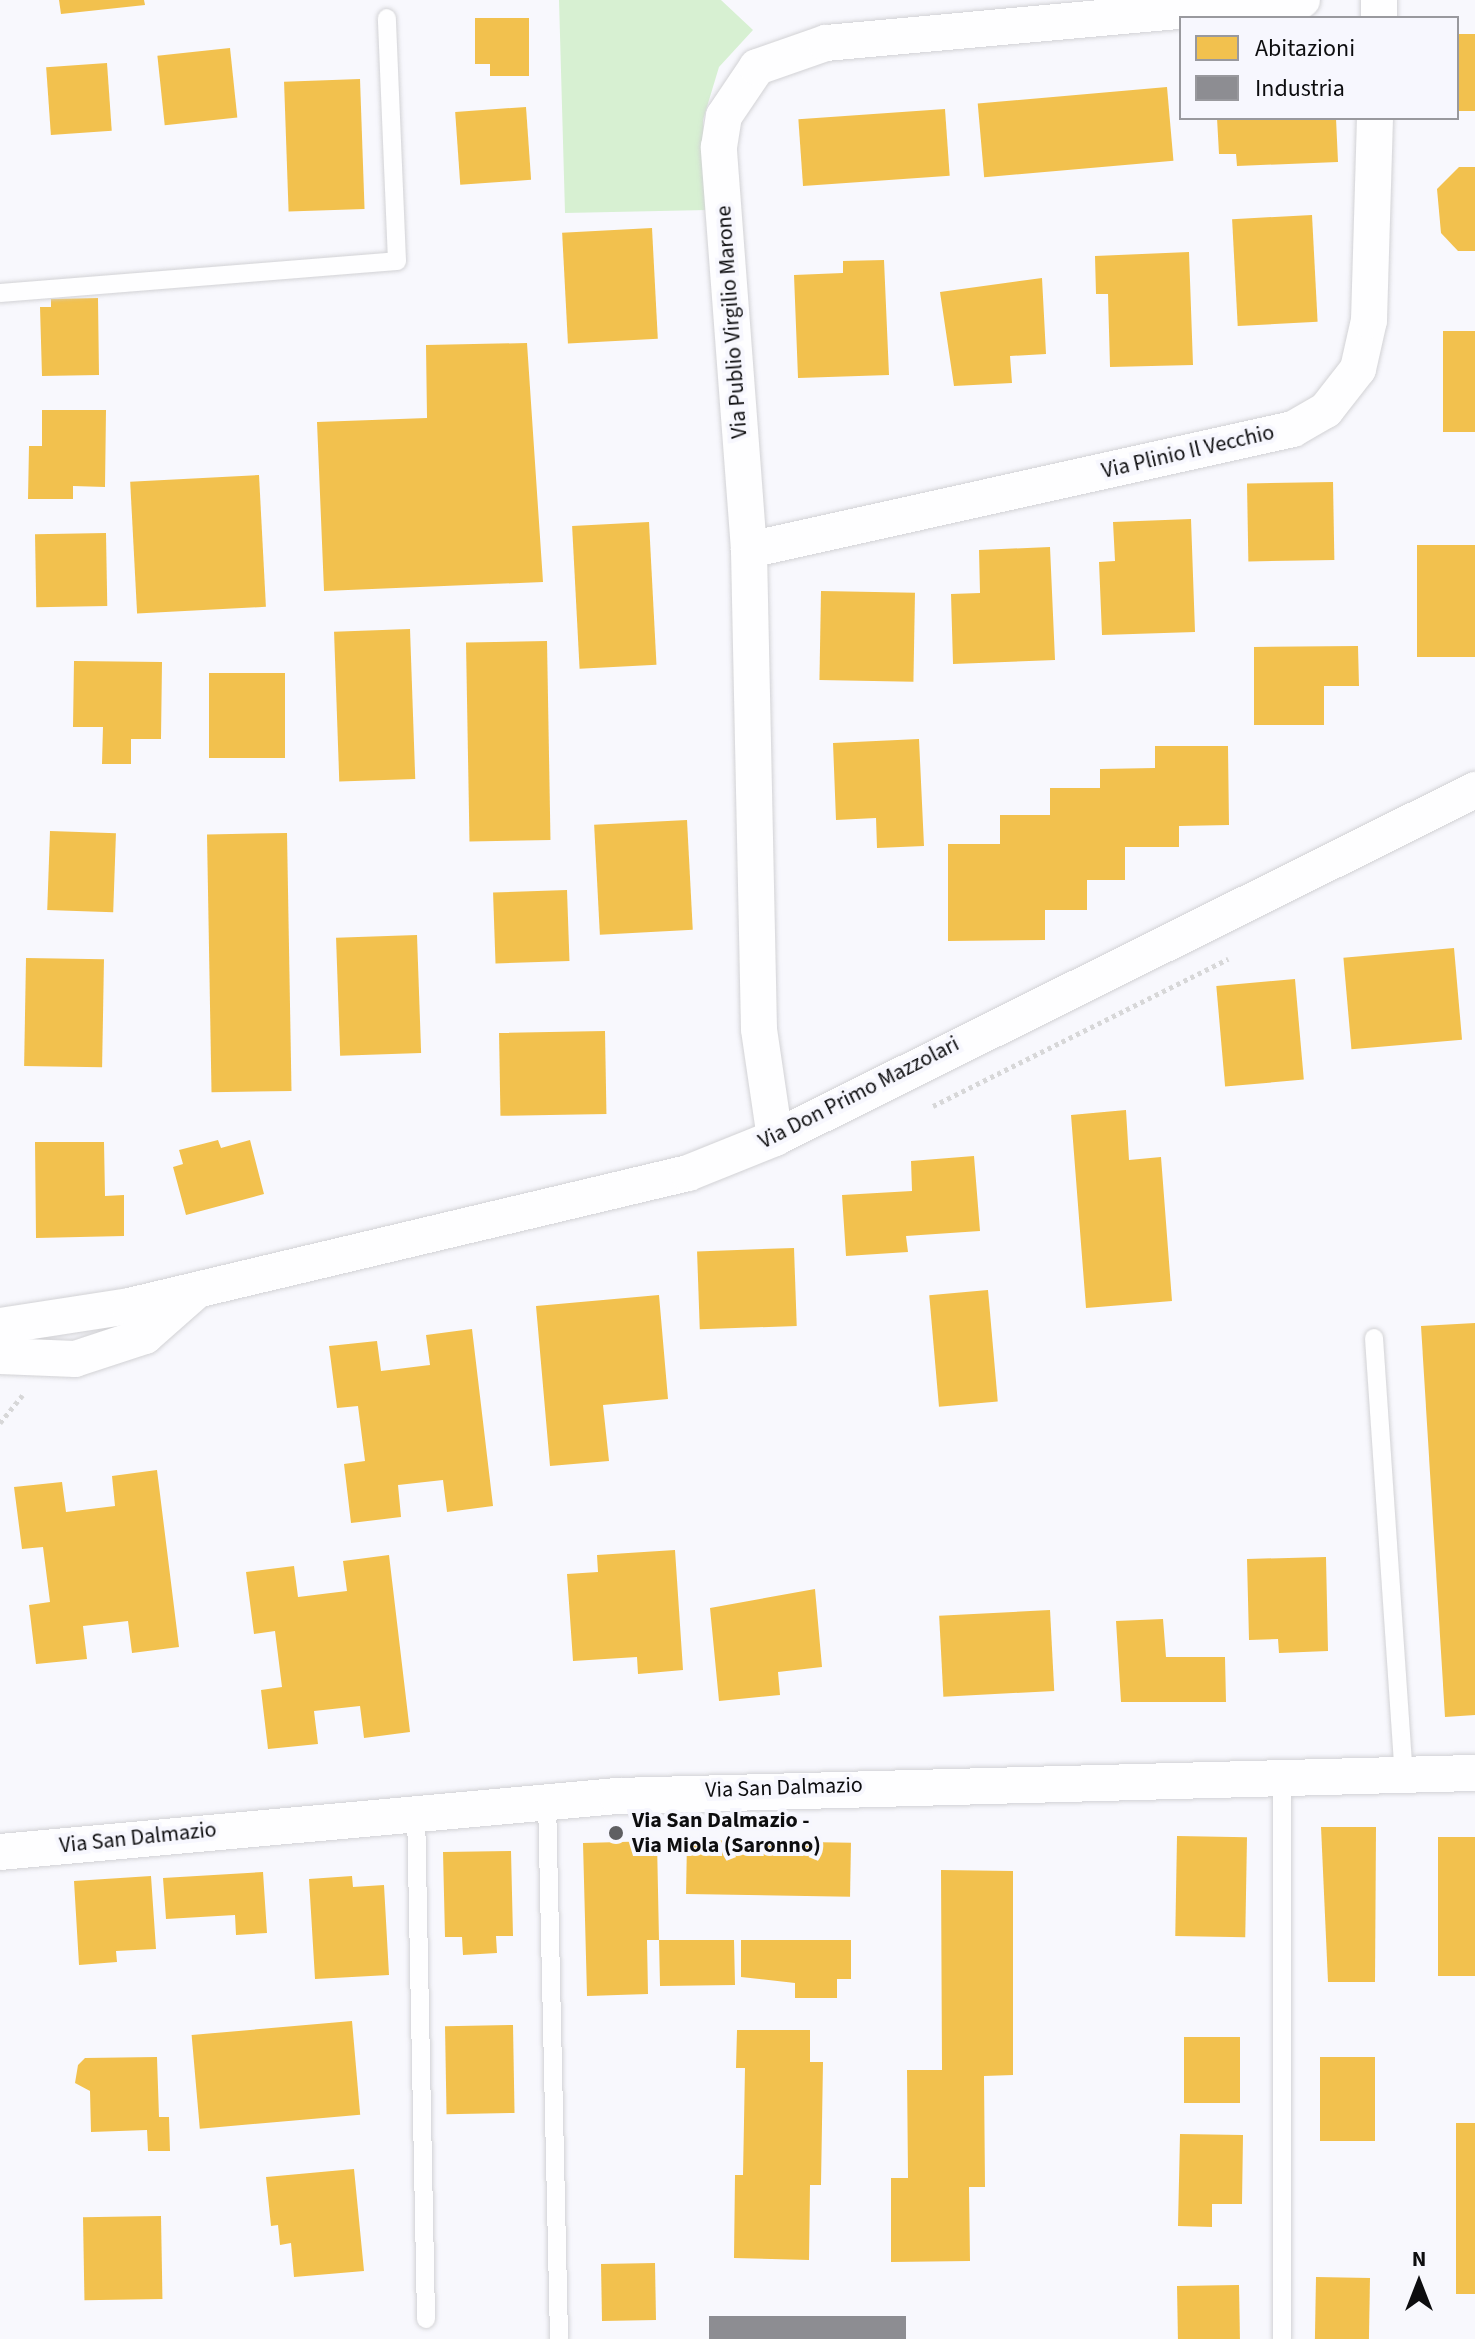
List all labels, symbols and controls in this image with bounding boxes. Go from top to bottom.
legend [1179,16,1459,120]
text: Abitazioni [1255,31,1355,66]
text: Industria [1255,71,1345,106]
street label: Via Publio Virgilio Marone [711,205,753,439]
street label: Via Plinio Il Vecchio [1099,419,1277,485]
street label: Via Don Primo Mazzolari [754,1031,964,1155]
street label: Via San Dalmazio [705,1772,863,1804]
place label: Via San Dalmazio - Via Miola (Saronno) [632,1807,821,1858]
street label: Via San Dalmazio [58,1817,218,1859]
marker: Via San Dalmazio - Via Miola (Saronno) [607,1824,625,1842]
north arrow [1379,2243,1459,2323]
text: N [1412,2243,1426,2275]

